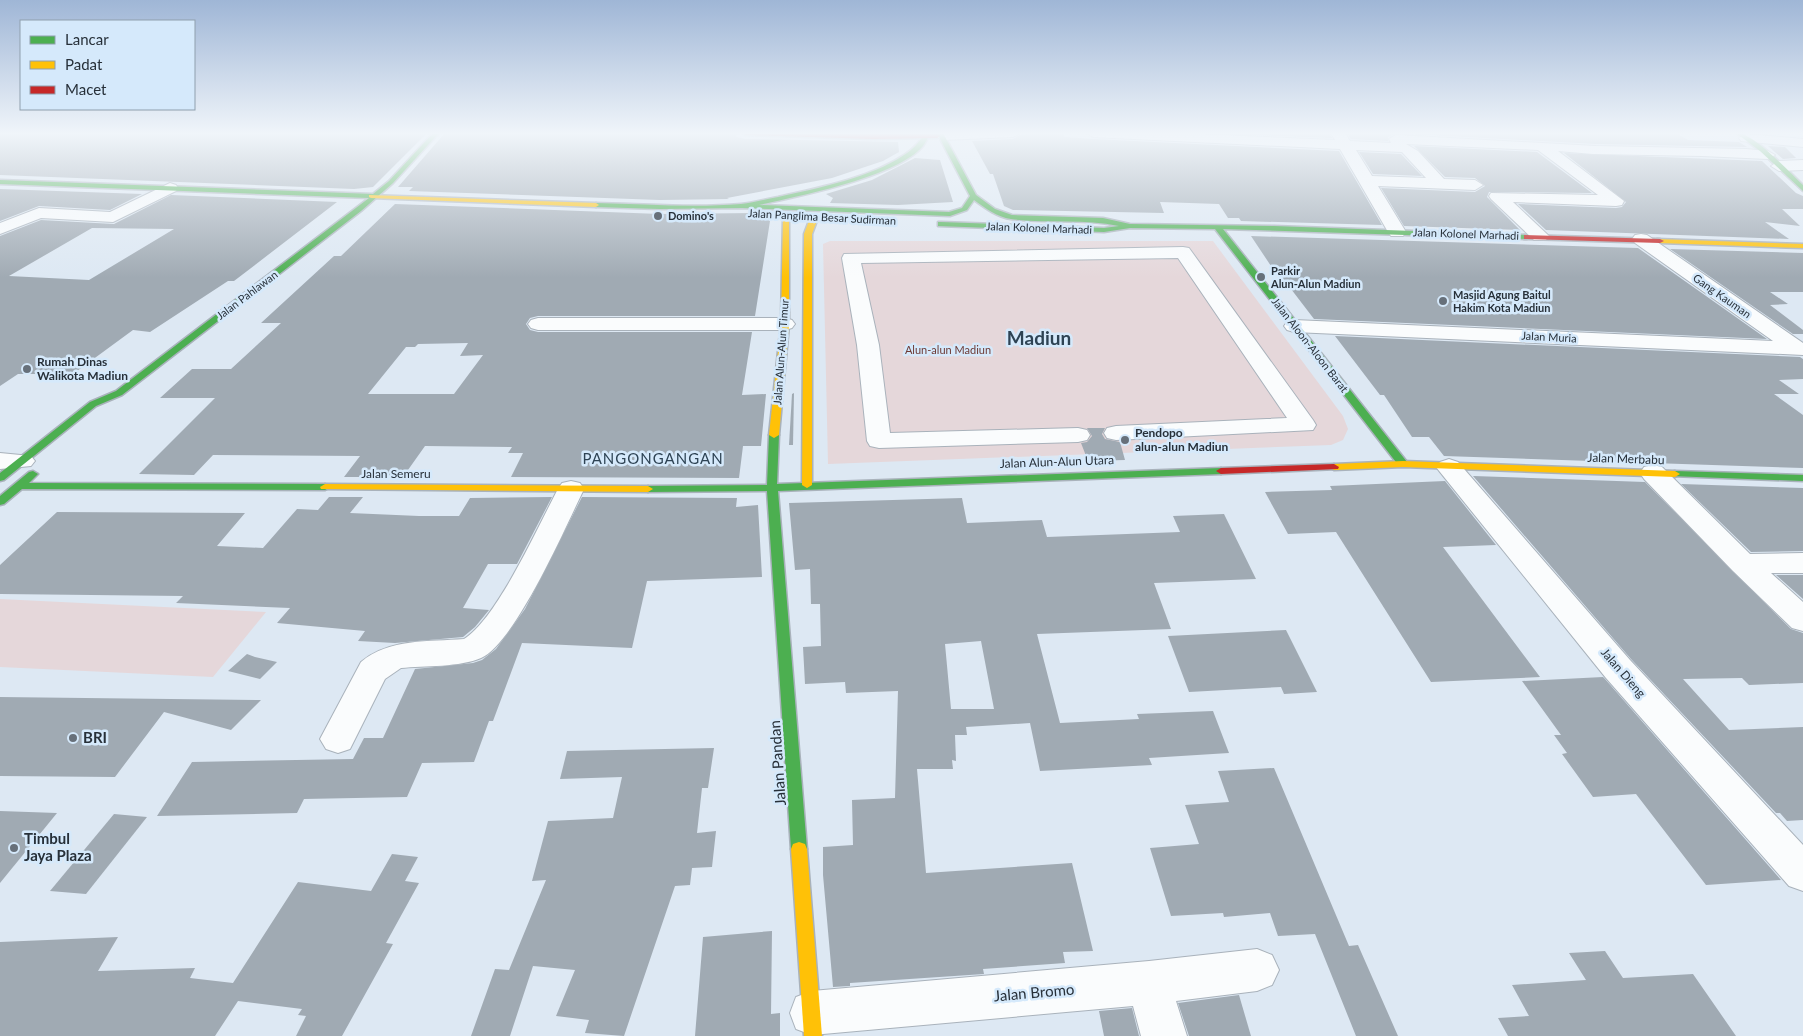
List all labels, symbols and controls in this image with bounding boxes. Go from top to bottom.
legend [20,20,195,110]
text: Lancar [65,30,109,48]
text: Padat [65,55,103,73]
text: Macet [65,80,107,98]
street label: Jalan Panglima Besar Sudirman [748,206,896,227]
place label: Domino's [668,209,714,222]
marker: Domino's [652,210,664,222]
street label: Jalan Kolonel Marhadi [986,219,1093,236]
street label: Jalan Kolonel Marhadi [1413,225,1520,242]
place label: Parkir Alun-Alun Madiun [1270,264,1361,290]
street label: Jalan Pahlawan [214,267,280,322]
marker: Parkir Alun-Alun Madiun [1255,271,1267,283]
street label: Gang Kauman [1691,271,1754,320]
place label: Masjid Agung Baitul Hakim Kota Madiun [1453,288,1551,314]
street label: Jalan Aloon-Aloon Barat [1269,295,1351,395]
marker: Masjid Agung Baitul Hakim Kota Madiun [1437,295,1449,307]
street label: Jalan Alun-Alun Timur [770,299,791,405]
district label: Madiun [1007,326,1071,349]
street label: Jalan Muria [1521,329,1577,344]
park label: Alun-alun Madiun [905,343,991,356]
place label: Rumah Dinas Walikota Madiun [37,354,128,383]
marker: Rumah Dinas Walikota Madiun [21,363,33,375]
place label: Pendopo alun-alun Madiun [1135,425,1229,454]
marker: Pendopo alun-alun Madiun [1119,434,1131,446]
district label: PANGONGANGAN [582,449,724,467]
street label: Jalan Merbabu [1587,450,1665,467]
street label: Jalan Alun-Alun Utara [1000,452,1114,471]
street label: Jalan Semeru [361,466,431,481]
street label: Jalan Dieng [1598,645,1649,700]
street label: Jalan Pandan [765,720,789,806]
place label: BRI [83,728,107,746]
marker: BRI [67,732,79,744]
place label: Timbul Jaya Plaza [24,829,92,864]
marker: Timbul Jaya Plaza [8,842,20,854]
street label: Jalan Bromo [993,980,1075,1004]

